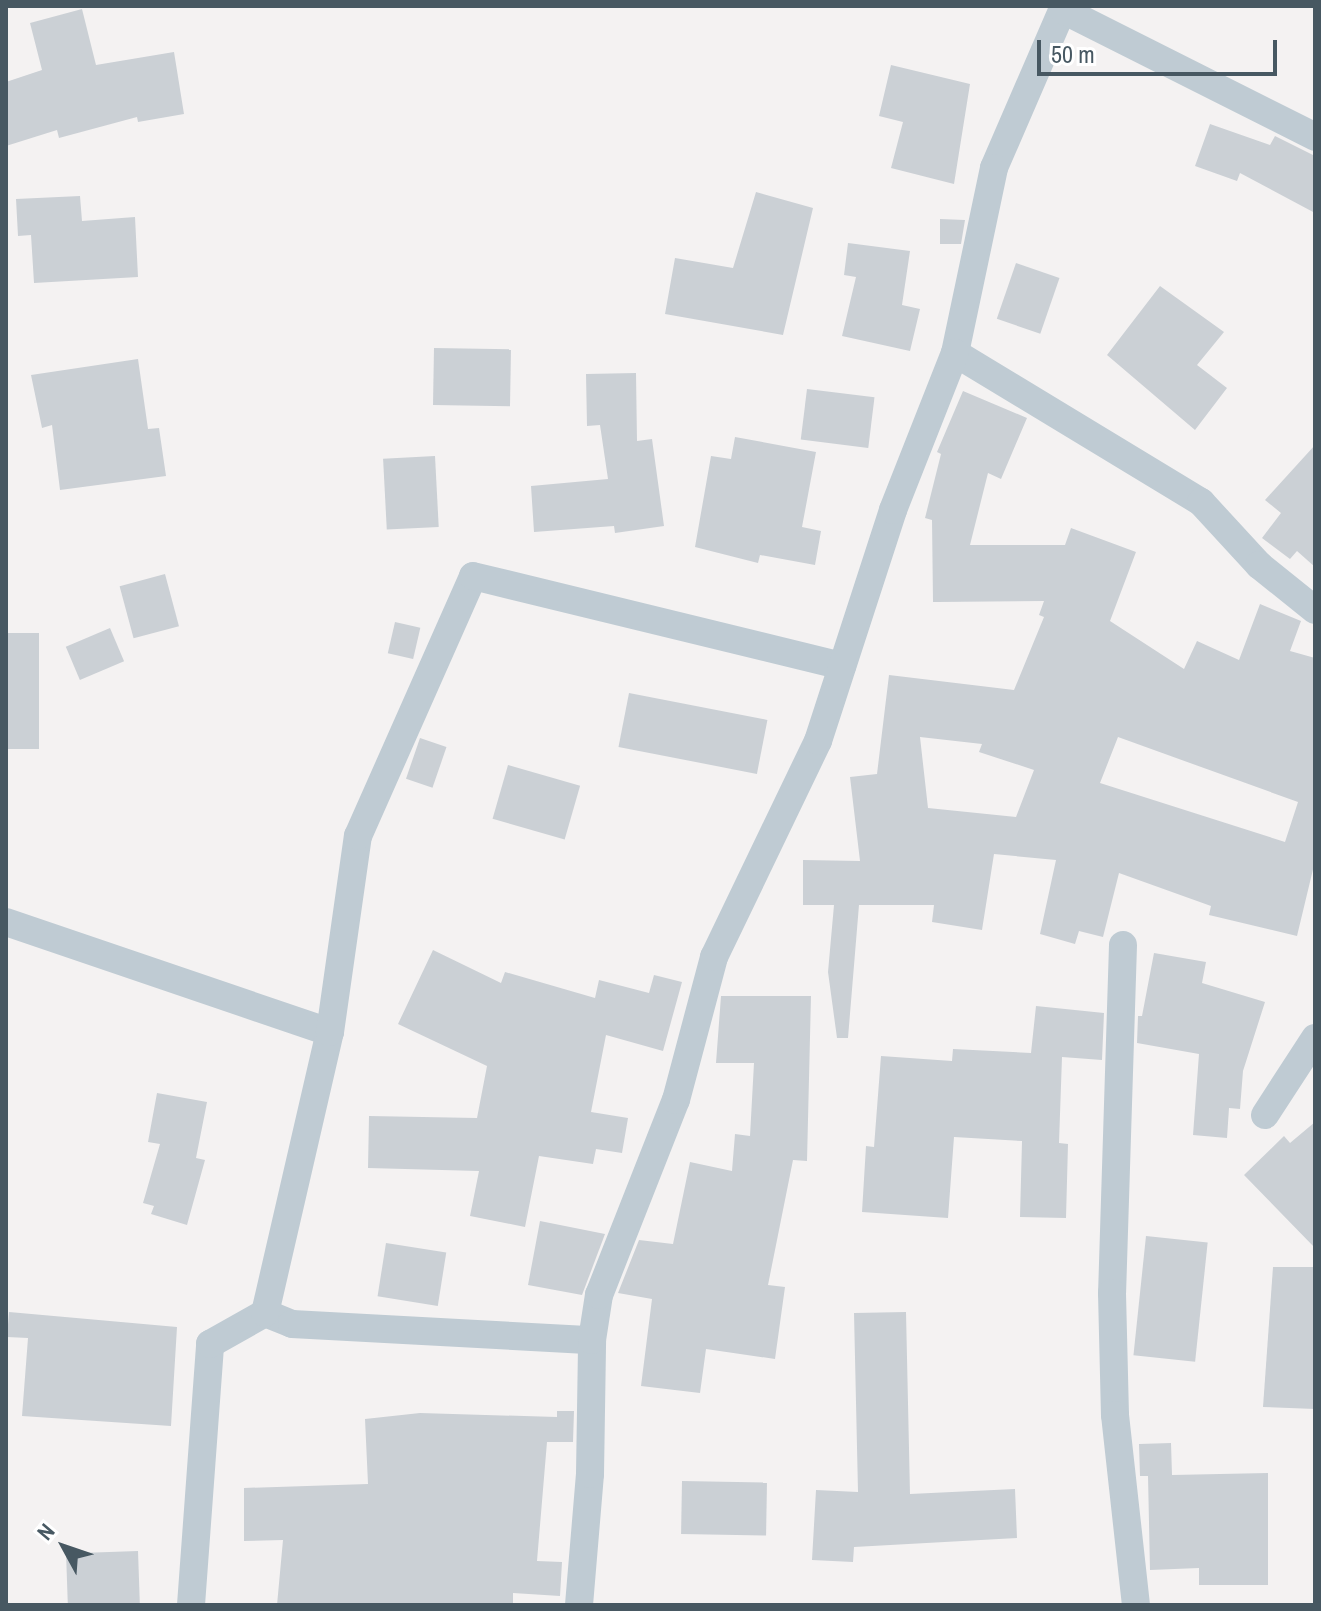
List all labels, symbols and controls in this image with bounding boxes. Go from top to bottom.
scale bar [1041,24,1281,74]
text: 50 m [1051,38,1095,70]
north arrow [24,1507,104,1587]
text: N [30,1517,61,1546]

